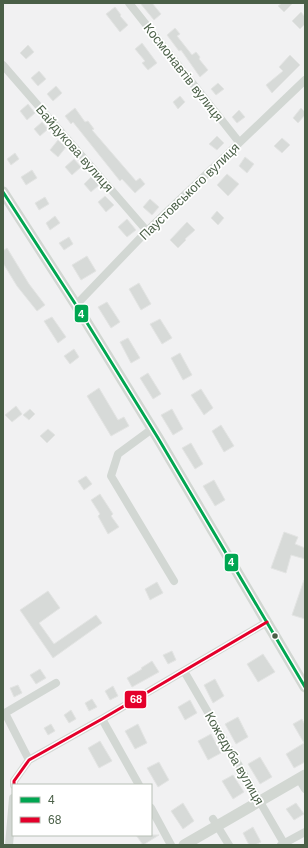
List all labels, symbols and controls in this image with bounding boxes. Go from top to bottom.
street label: Космонавтів вулиця [141,20,226,124]
street label: Байдукова вулиця [33,102,116,195]
street label: Паустовського вулиця [136,140,242,243]
line badge: 4 [74,304,89,323]
text: 4 [78,308,85,320]
line badge: 4 [224,553,239,572]
text: 4 [228,556,235,568]
unlabelled marker [270,631,280,641]
line badge: 68 [124,690,147,709]
text: 68 [130,693,142,705]
street label: Кожедуба вулиця [202,709,267,807]
legend [12,784,152,836]
text: 4 [48,793,55,807]
text: 68 [48,813,62,827]

